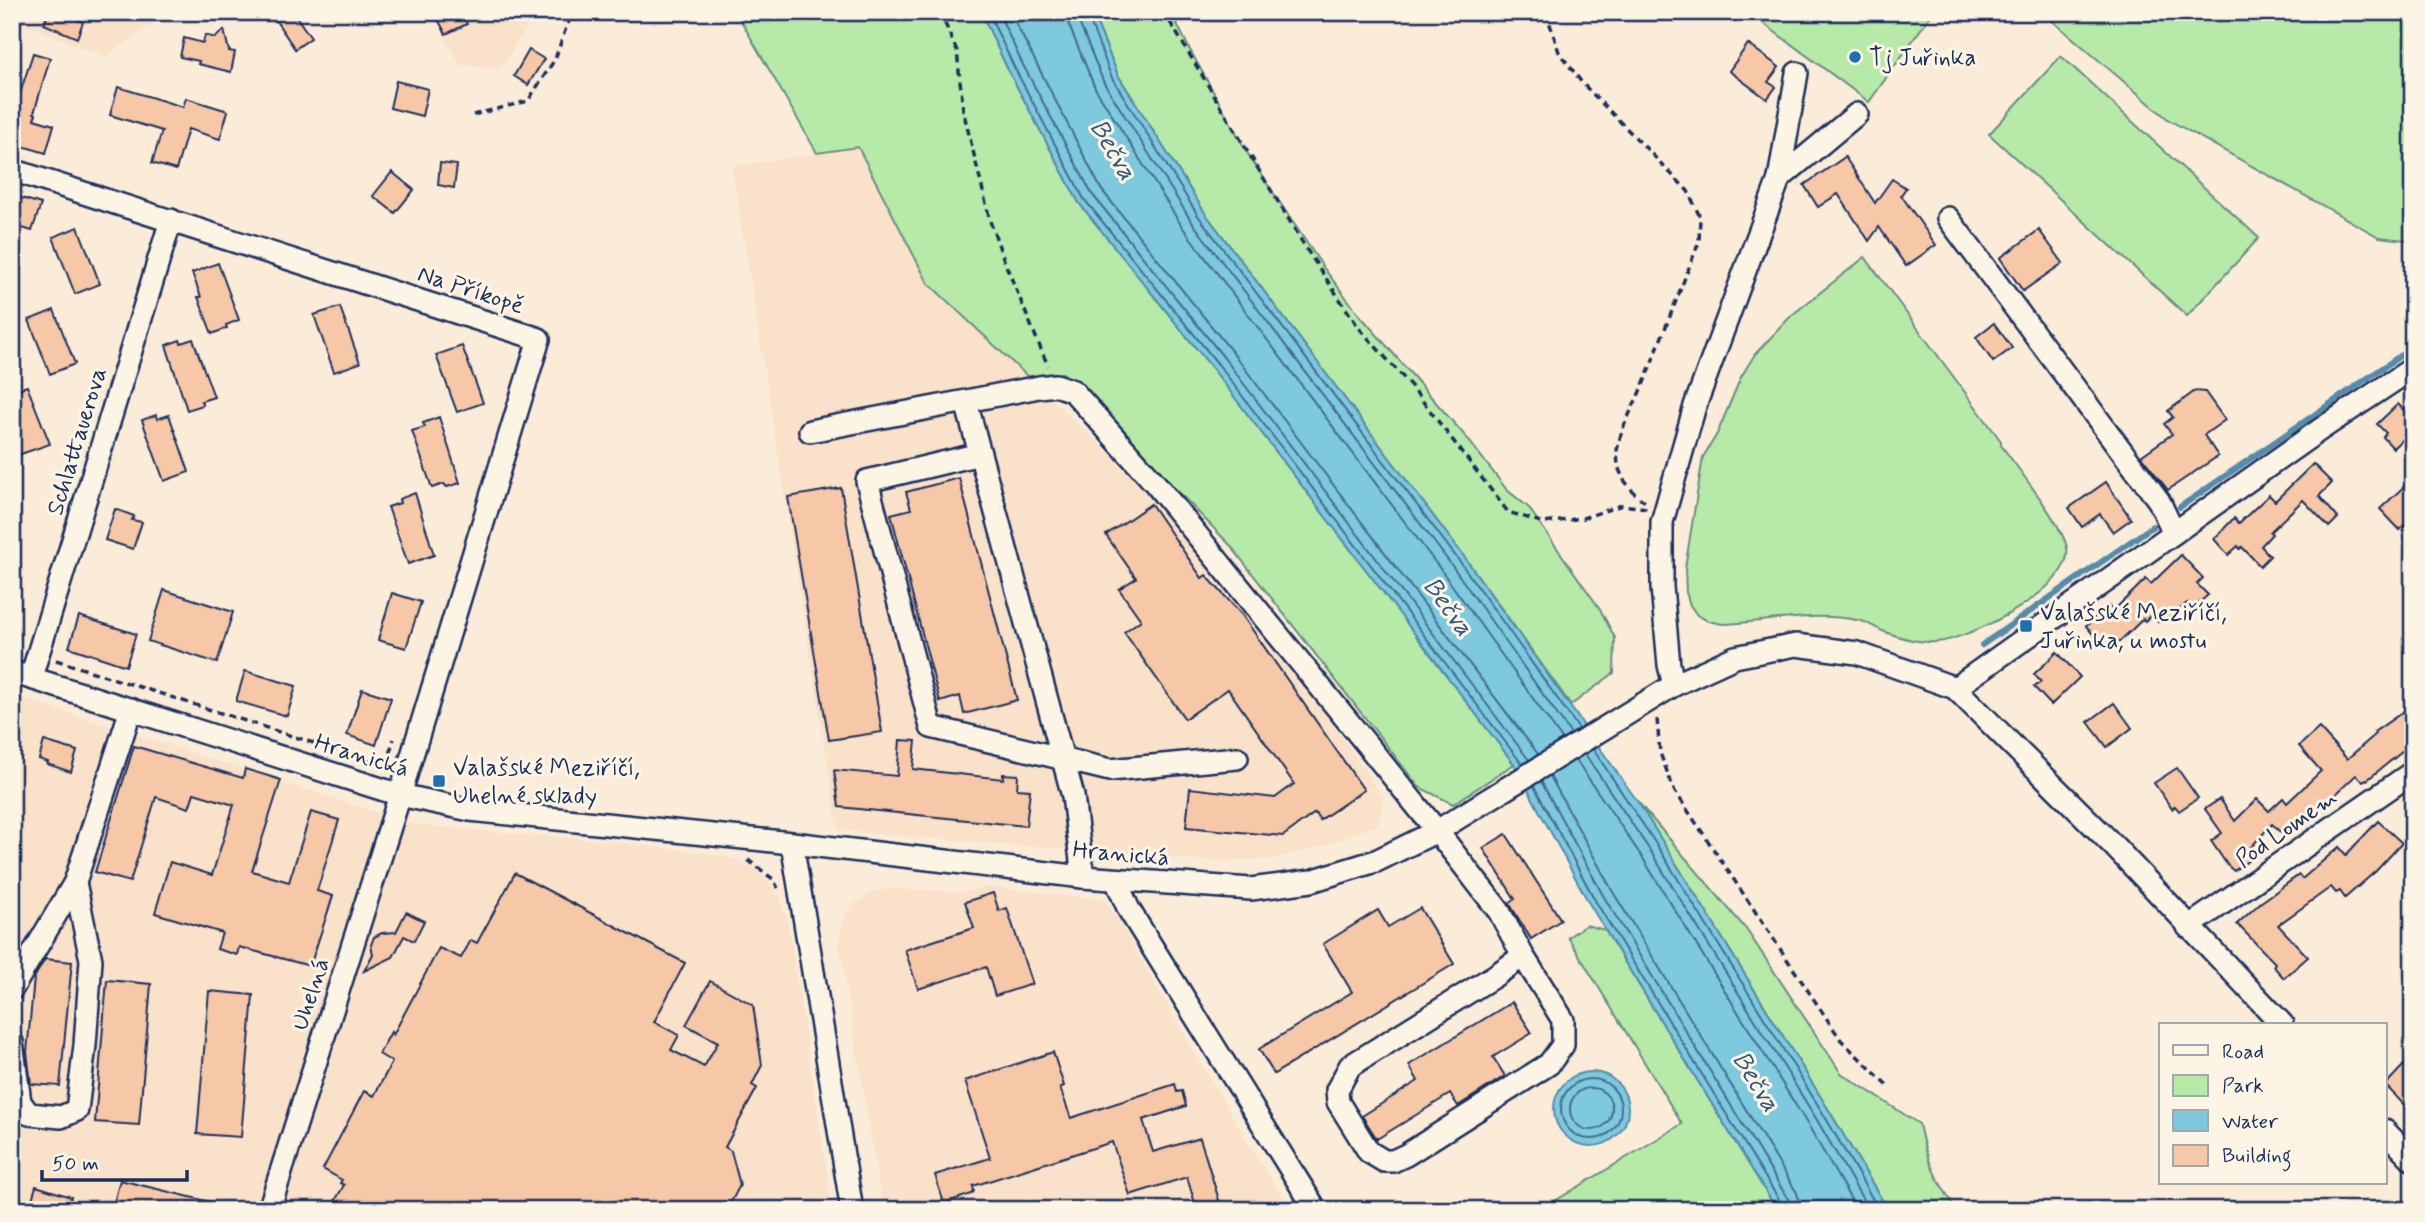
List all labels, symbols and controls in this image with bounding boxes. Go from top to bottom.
place label: Tj Juřinka [1869,43,1976,74]
marker: Tj Juřinka [1847,49,1863,65]
water label: Bečva [1081,113,1144,187]
street label: Na Příkopě [414,259,528,322]
street label: Schlattauerova [40,364,115,519]
water label: Bečva [1414,571,1480,644]
place label: Valašské Meziříčí, Juřinka, u mostu [2040,598,2227,657]
marker: Valašské Meziříčí, Juřinka, u mostu [2018,618,2034,634]
street label: Hranická [311,727,413,785]
place label: Valašské Meziříčí, Uhelné sklady [453,753,640,812]
marker: Valašské Meziříčí, Uhelné sklady [431,773,447,789]
street label: Pod Lomem [2230,783,2344,876]
street label: Hranická [1071,835,1171,874]
street label: Uhelná [285,954,338,1035]
legend [2159,1023,2386,1184]
text: Road [2222,1038,2264,1066]
water label: Bečva [1724,1045,1787,1119]
text: Park [2222,1072,2264,1100]
text: Water [2222,1108,2278,1136]
scale bar [42,1138,187,1182]
text: Building [2222,1142,2292,1172]
text: 50 m [52,1150,99,1178]

